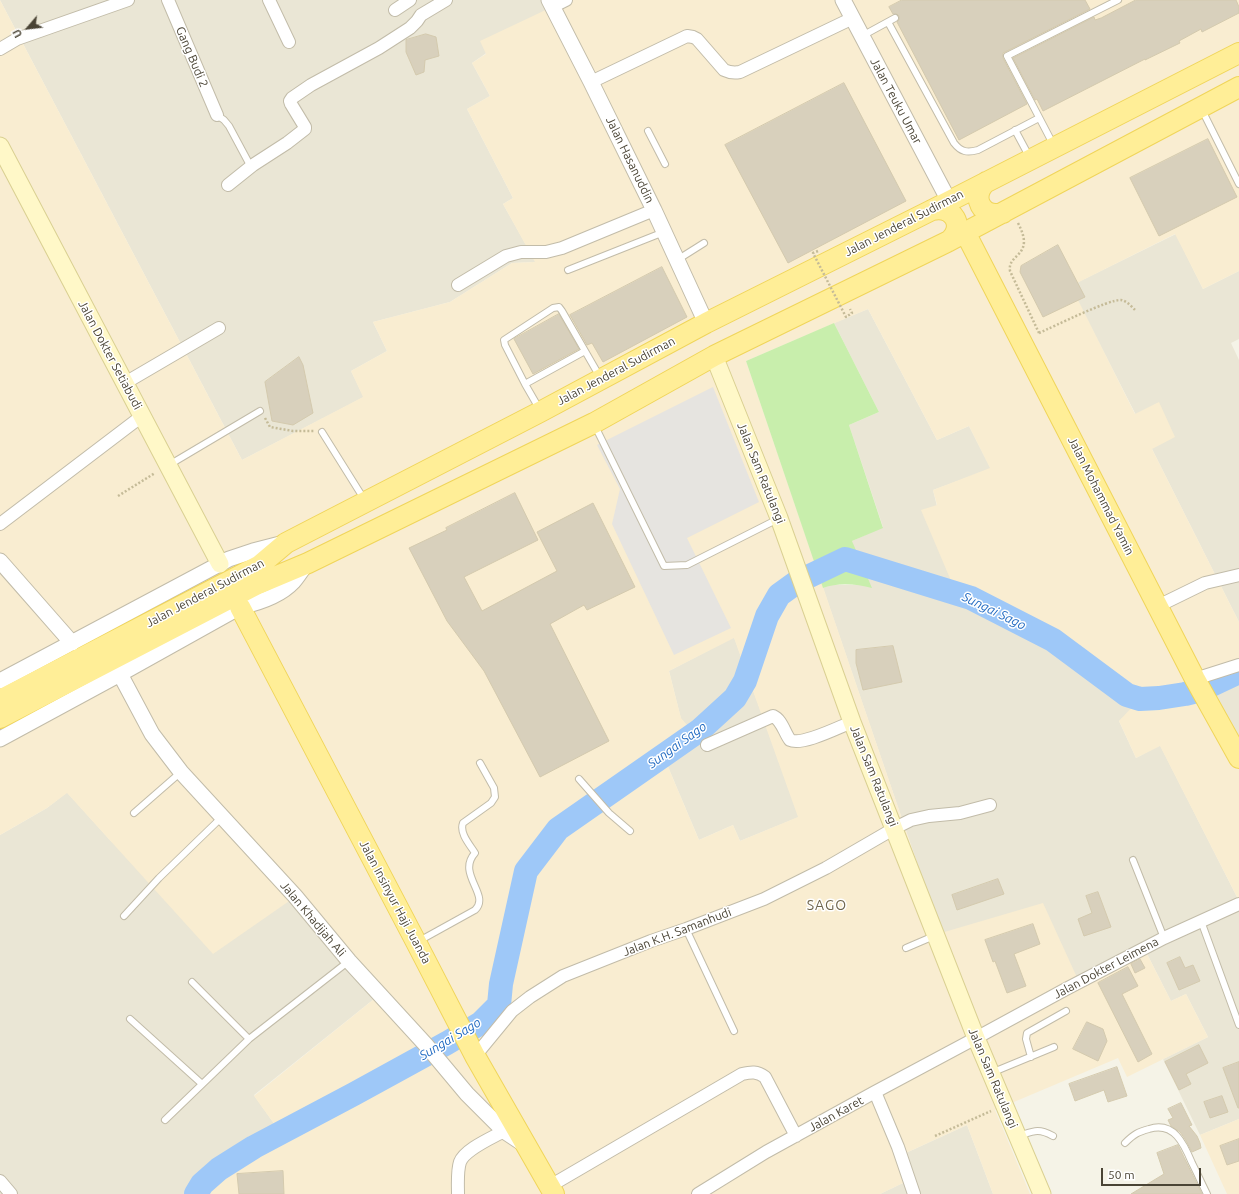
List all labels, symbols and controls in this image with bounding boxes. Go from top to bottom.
north arrow [8,8,48,48]
street label: Gang Budi 2 [173,24,211,90]
text: U [10,27,25,40]
street label: Jalan Teuku Umar [867,55,925,147]
street label: Jalan Hasanuddin [603,114,657,206]
street label: Jalan Jenderal Sudirman [842,187,966,259]
street label: Jalan Dokter Setiabudi [75,298,145,412]
street label: Jalan Jenderal Sudirman [555,334,677,408]
street label: Jalan Sam Ratulangi [734,420,788,526]
street label: Jalan Mohammad Yamin [1065,434,1137,558]
street label: Jalan Jenderal Sudirman [144,556,266,630]
water label: Sungai Sago [960,589,1028,633]
water label: Sungai Sago [645,718,709,772]
street label: Jalan Sam Ratulangi [847,723,901,829]
street label: Jalan Insinyur Haji Juanda [356,838,434,966]
street label: Jalan Khadijah Ali [277,878,349,960]
district label: SAGO [807,897,847,913]
street label: Jalan K.H. Samanhudi [621,905,733,959]
street label: Jalan Dokter Leimena [1051,934,1161,1002]
water label: Sungai Sago [416,1015,484,1063]
street label: Jalan Sam Ratulangi [965,1026,1021,1130]
street label: Jalan Karet [806,1093,866,1135]
scale bar [1103,1160,1203,1186]
text: 50 m [1108,1168,1135,1181]

